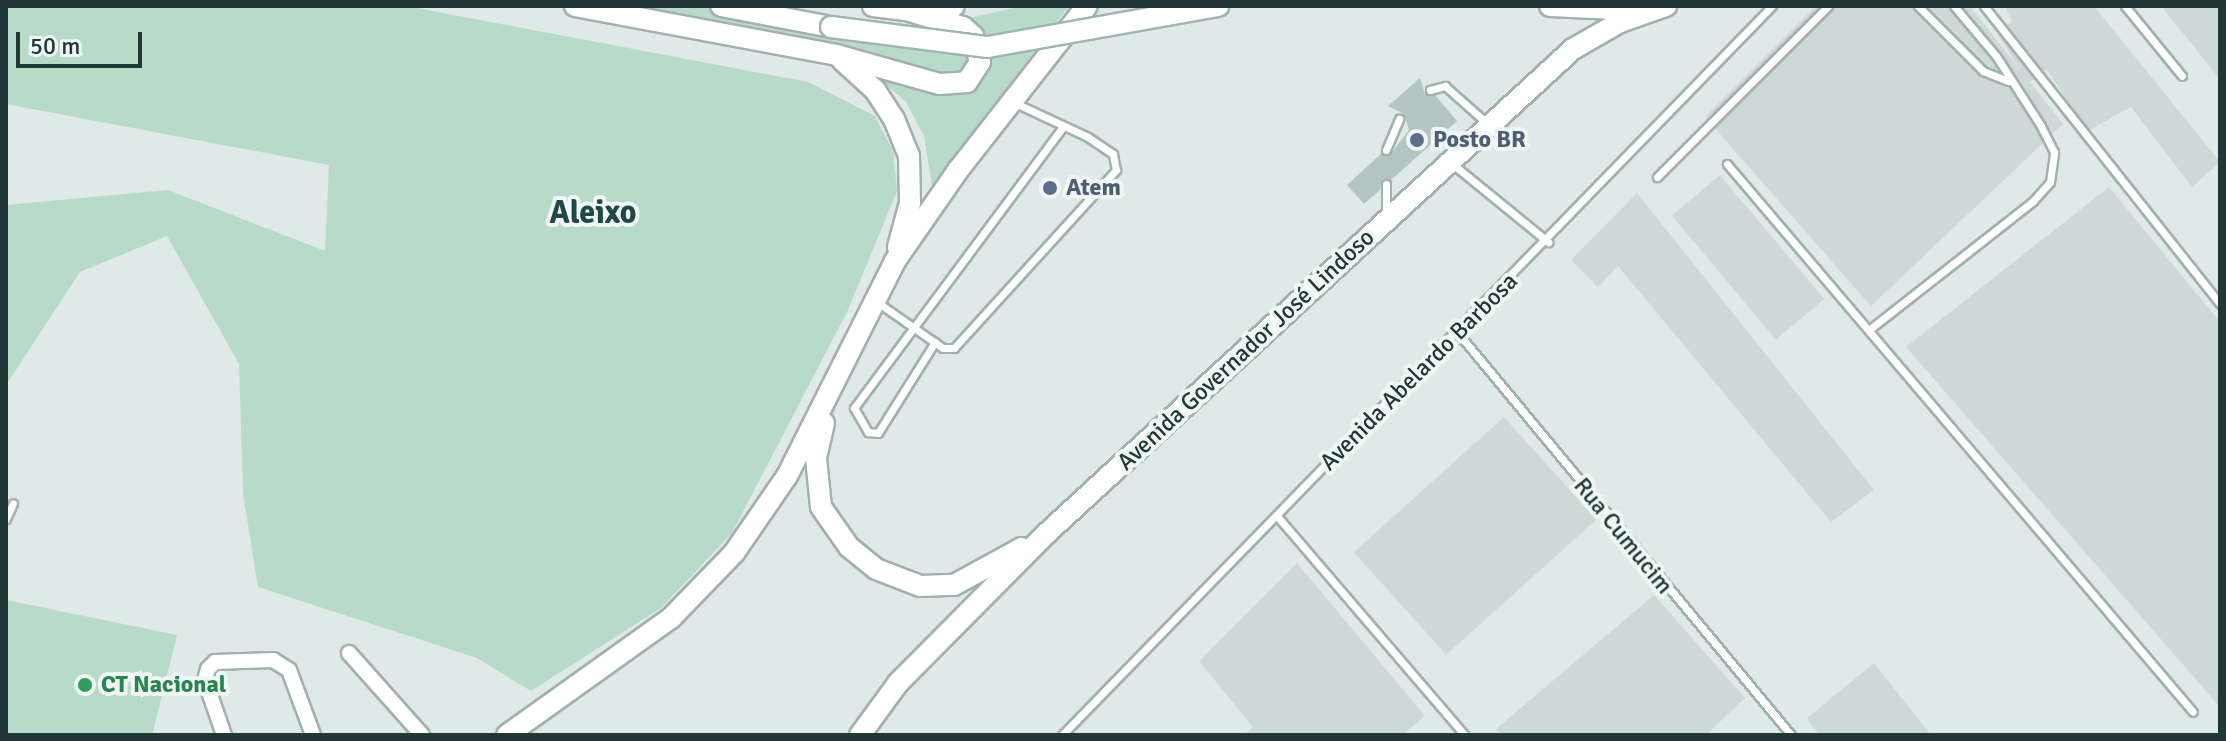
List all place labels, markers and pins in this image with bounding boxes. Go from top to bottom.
place label: Posto BR [1433,126,1526,154]
marker: Posto BR [1408,131,1426,149]
place label: Atem [1066,174,1121,202]
marker: Atem [1041,179,1059,197]
place label: CT Nacional [101,671,226,699]
marker: CT Nacional [76,676,94,694]

